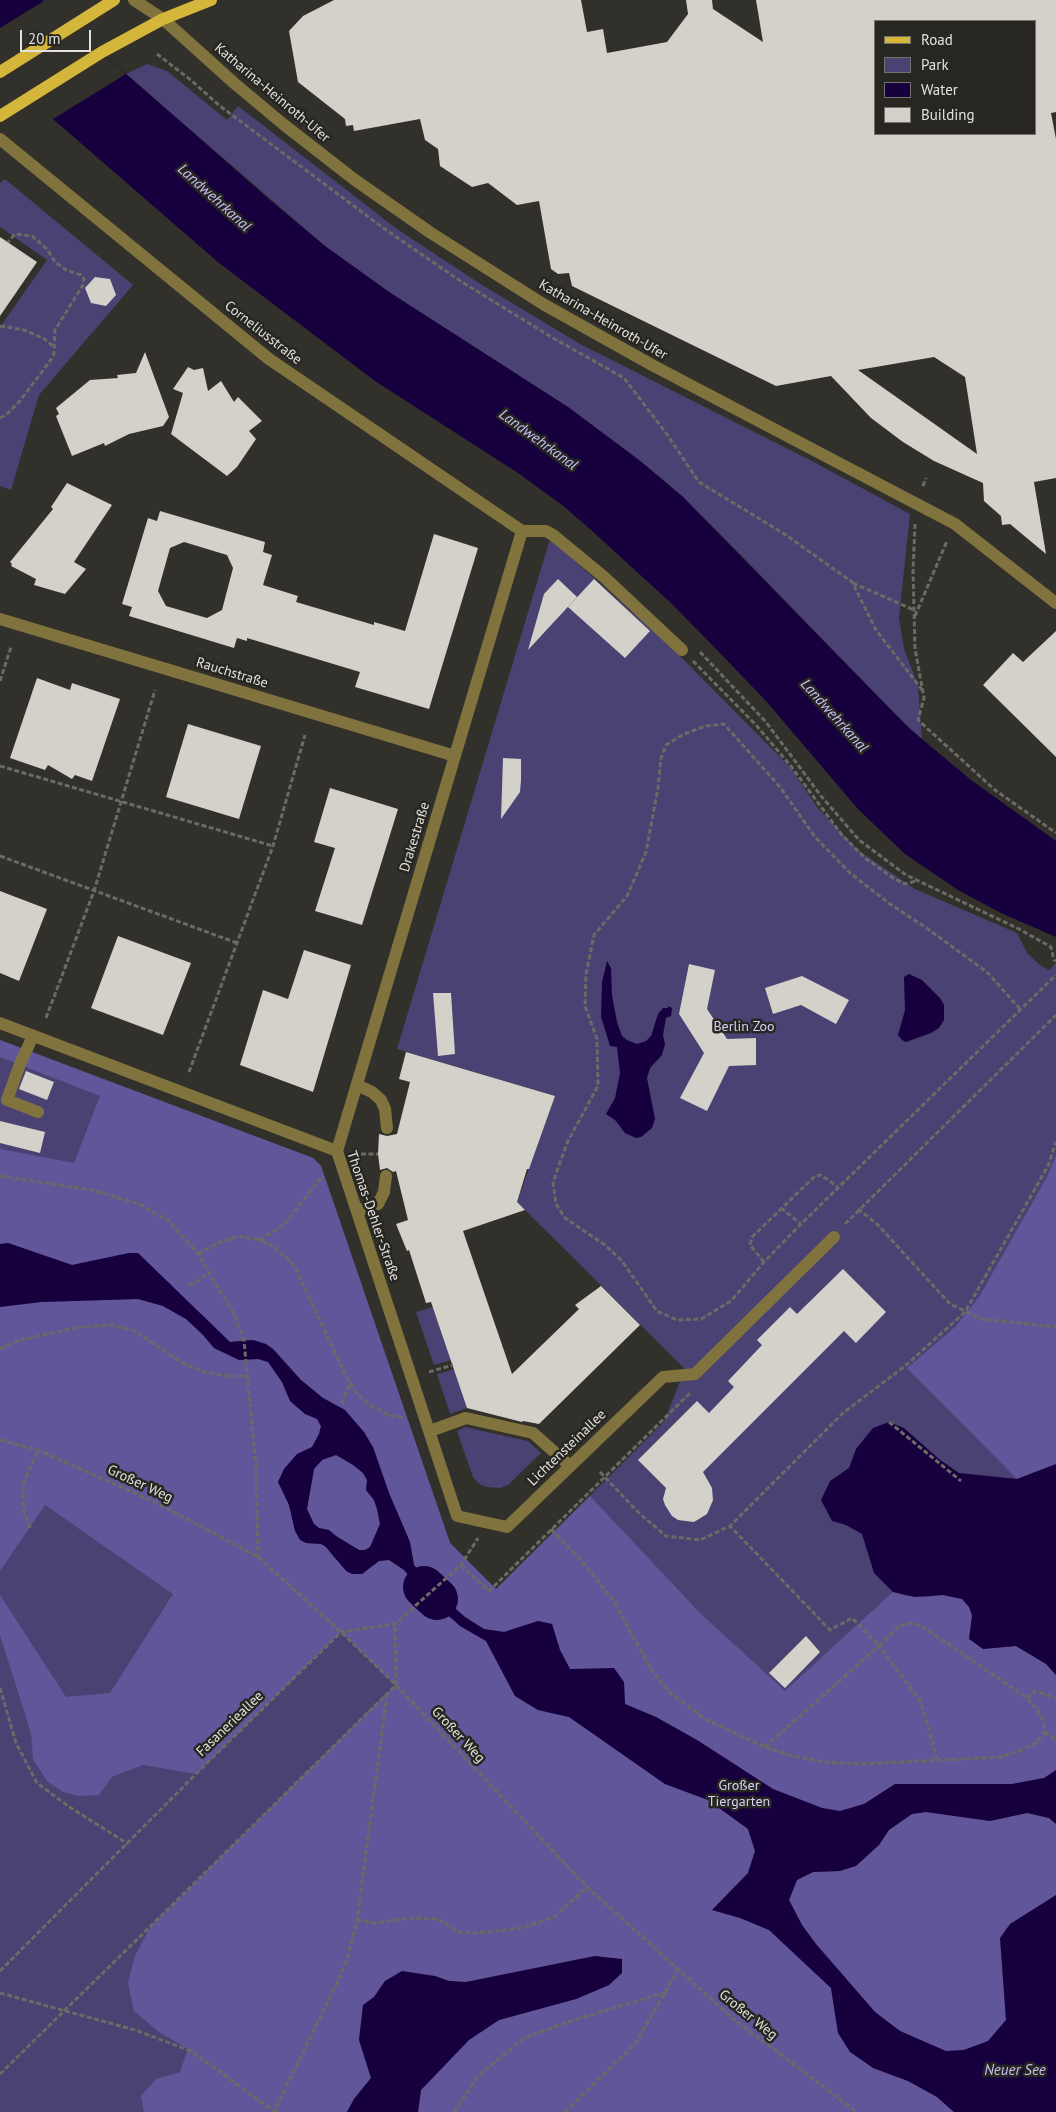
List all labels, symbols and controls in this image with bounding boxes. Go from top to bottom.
scale bar [22,20,94,52]
legend [874,20,1036,135]
text: 20 m [28,29,61,48]
text: Road [921,30,953,49]
street label: Katharina-Heinroth-Ufer [211,40,333,146]
text: Park [921,55,949,74]
text: Water [921,80,958,99]
text: Building [921,105,975,124]
water label: Landwehrkanal [174,160,254,236]
street label: Katharina-Heinroth-Ufer [536,276,670,364]
street label: Corneliusstraße [221,298,305,368]
water label: Landwehrkanal [495,406,581,474]
street label: Rauchstraße [194,654,270,692]
water label: Landwehrkanal [796,676,872,756]
street label: Drakestraße [396,800,434,874]
park label: Berlin Zoo [713,1019,775,1035]
street label: Thomas-Dehler-Straße [343,1149,403,1283]
street label: Lichtensteinallee [524,1406,610,1490]
street label: Großer Weg [105,1462,175,1506]
street label: Fasanerieallee [193,1688,267,1760]
street label: Großer Weg [428,1704,488,1766]
park label: Großer Tiergarten [708,1778,770,1810]
street label: Großer Weg [715,1986,781,2044]
water label: Neuer See [984,2062,1046,2080]

